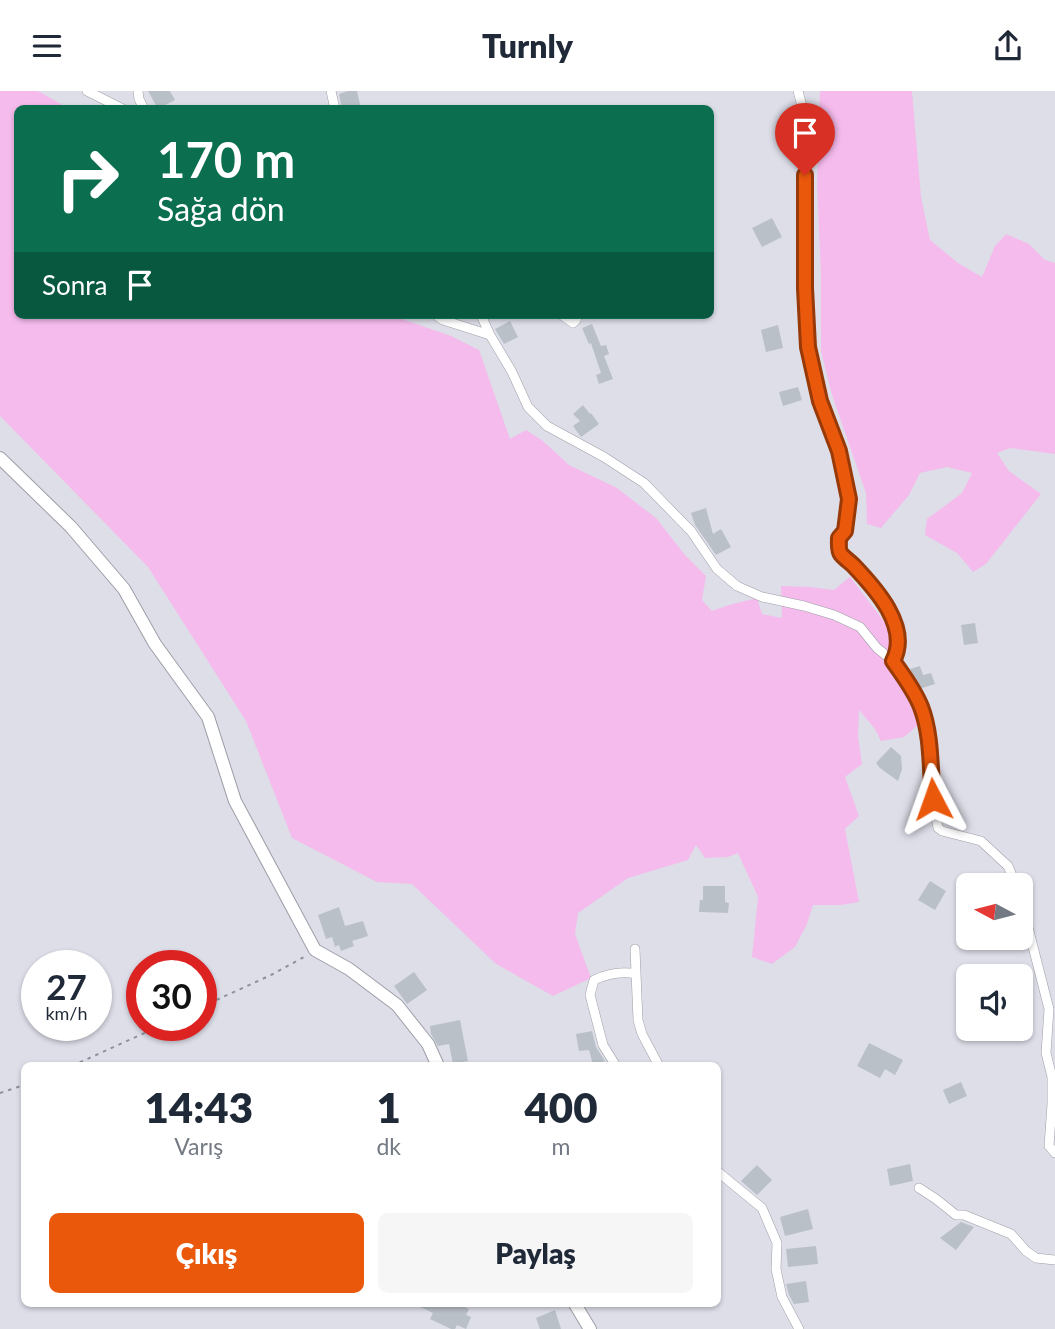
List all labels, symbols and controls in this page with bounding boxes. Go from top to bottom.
text: Turnly [482,26,573,65]
icon: menu [28,27,66,65]
icon: share [989,27,1027,65]
pin [775,103,835,175]
icon: arrive [786,114,824,152]
text: 170 m [157,130,295,188]
icon: right [42,133,133,224]
text: Sağa dön [157,189,285,228]
icon: arrive [121,266,159,304]
text: Sonra [42,269,107,301]
position arrow [896,762,970,836]
north arrow [956,873,1032,950]
map controls [956,873,1033,1041]
speed limit sign: 30 [126,950,217,1041]
button: sound [956,964,1033,1041]
text: 27 [46,965,87,1007]
text: km/h [45,1002,88,1024]
text: 14:43 [144,1082,253,1132]
text: 1 [377,1082,401,1132]
text: 400 [524,1082,598,1132]
text: Varış [174,1132,223,1160]
text: dk [376,1132,401,1160]
text: m [552,1132,570,1160]
button: Çıkış [49,1213,364,1293]
button: Paylaş [378,1213,693,1293]

